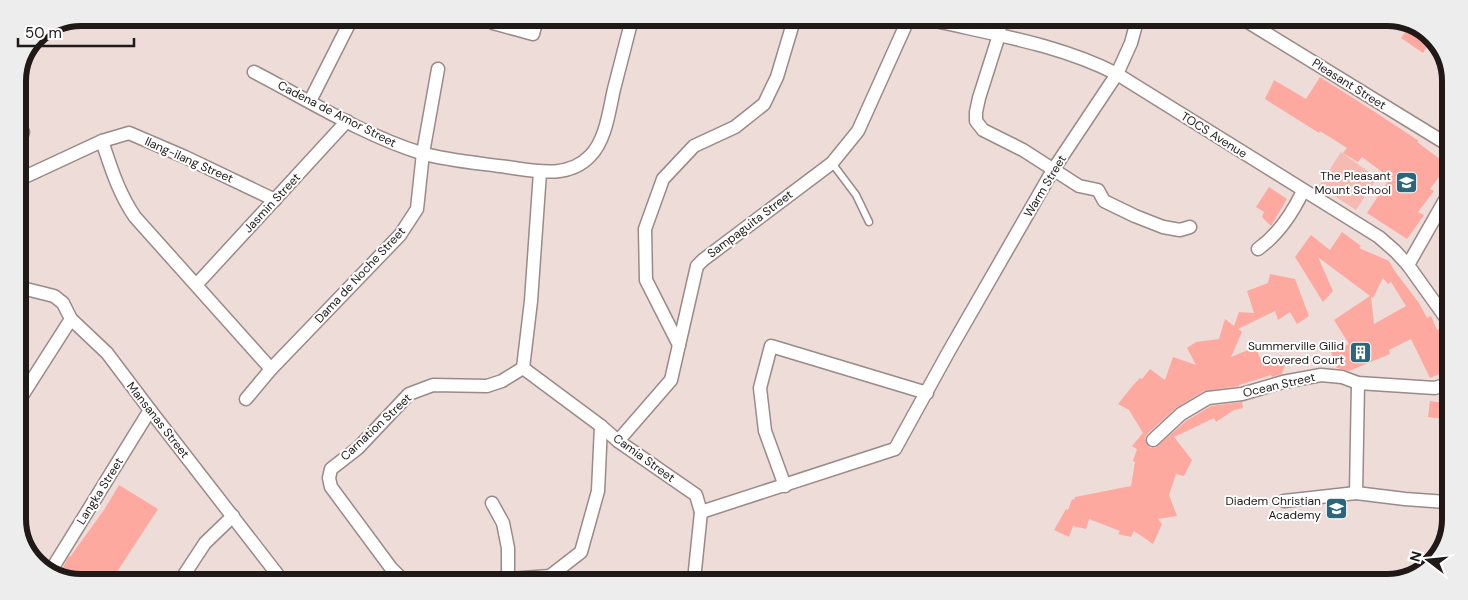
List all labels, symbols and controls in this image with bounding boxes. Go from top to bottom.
scale bar [18,15,134,47]
text: 50 m [25,23,62,43]
street label: Pleasant Street [1309,55,1389,113]
street label: Cadena de Amor Street [275,77,399,151]
street label: TOCS Avenue [1178,108,1250,162]
street label: Ilang-ilang Street [142,133,236,187]
street label: Warm Street [1020,152,1070,220]
place label: The Pleasant Mount School [1314,168,1391,198]
street label: Jasmin Street [240,169,304,236]
school or university icon: The Pleasant Mount School [1395,171,1419,195]
street label: Sampaguita Street [704,186,796,261]
street label: Dama de Noche Street [311,223,409,327]
place label: Summerville Gilid Covered Court [1248,338,1344,368]
building icon: Summerville Gilid Covered Court [1348,341,1372,365]
street label: Ocean Street [1241,369,1317,401]
street label: Mansanas Street [123,379,193,462]
street label: Carnation Street [337,390,415,464]
street label: Camia Street [610,430,678,486]
street label: Langka Street [73,454,127,528]
place label: Diadem Christian Academy [1226,493,1321,523]
school or university icon: Diadem Christian Academy [1325,496,1349,520]
north arrow [1403,535,1453,585]
text: N [1405,549,1426,564]

